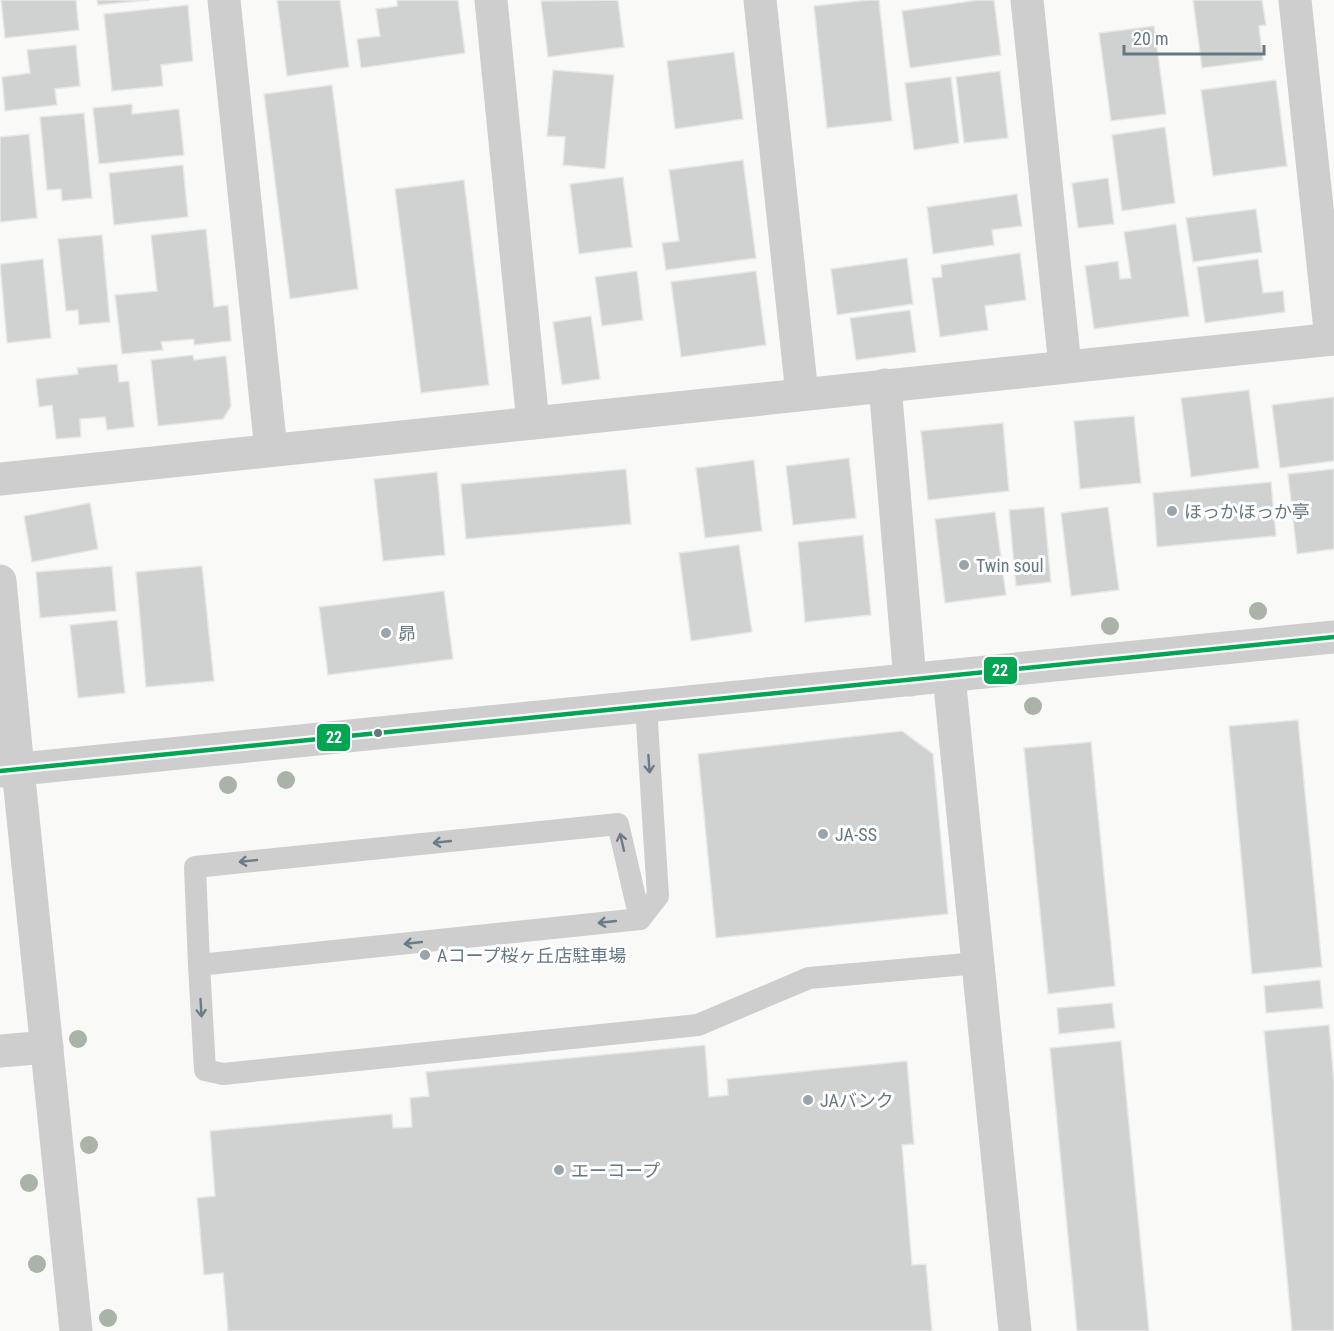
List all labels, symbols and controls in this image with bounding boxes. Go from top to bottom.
scale bar [1124,18,1264,56]
text: 20 m [1133,28,1168,49]
place label: ほっかほっか亭 [1184,501,1310,522]
marker: ほっかほっか亭 [1165,504,1179,518]
place label: Twin soul [976,555,1044,576]
marker: Twin soul [957,558,971,572]
place label: 昴 [398,623,416,644]
marker: 昴 [379,626,393,640]
line badge: 22 [983,656,1018,685]
text: 22 [992,661,1008,680]
line badge: 22 [316,723,351,752]
unlabelled marker [372,727,384,739]
text: 22 [326,728,342,747]
one-way arrow [644,754,655,774]
place label: JA-SS [835,824,877,845]
marker: JA-SS [816,827,830,841]
one-way arrow [615,832,627,851]
one-way arrow [432,837,452,848]
one-way arrow [238,856,258,867]
one-way arrow [597,917,617,928]
one-way arrow [404,938,423,949]
place label: Aコープ桜ヶ丘店駐車場 [437,945,626,966]
marker: Aコープ桜ヶ丘店駐車場 [418,948,432,962]
one-way arrow [196,998,207,1018]
place label: JAバンク [820,1090,894,1111]
marker: JAバンク [801,1093,815,1107]
place label: エーコープ [571,1160,660,1181]
marker: エーコープ [552,1163,566,1177]

